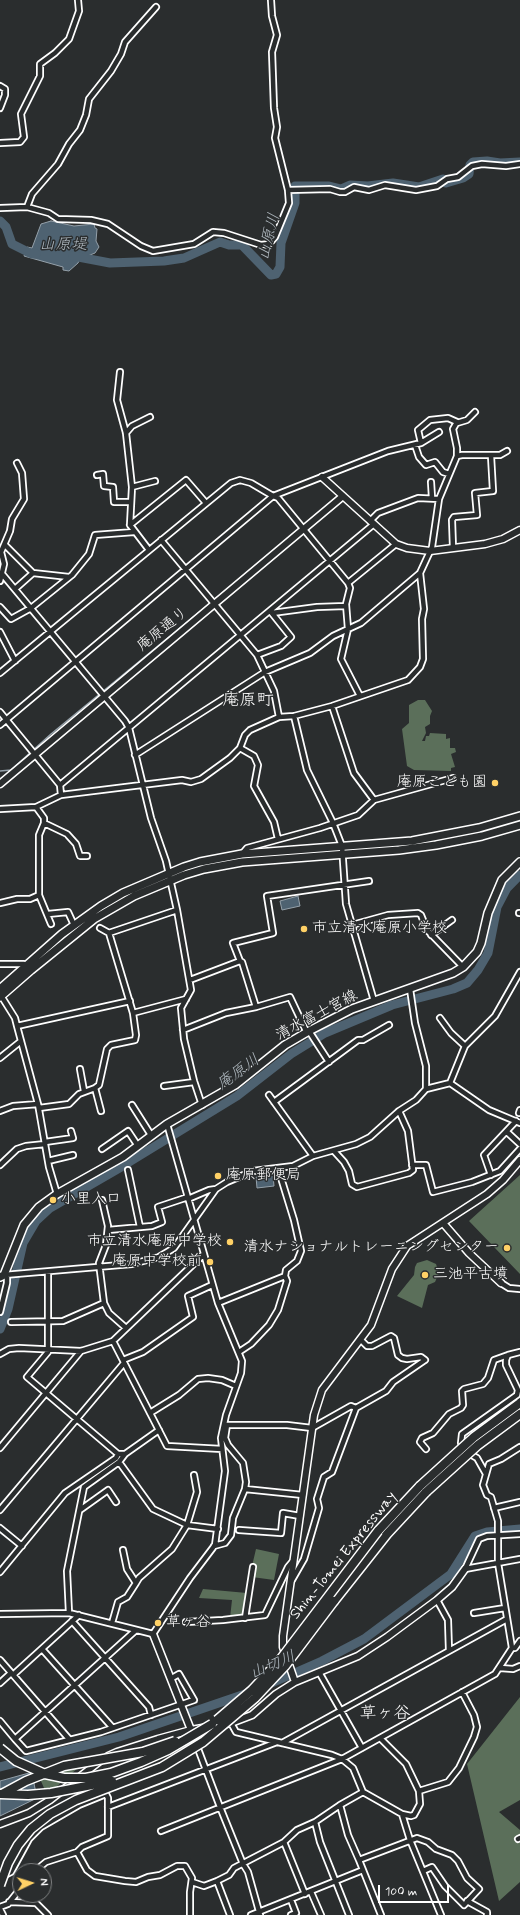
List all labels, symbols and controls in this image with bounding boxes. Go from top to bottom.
water label: 山原川 [255,211,285,263]
water label: 山原堤 [39,236,87,256]
street label: 庵原通り [134,604,192,656]
district label: 庵原町 [223,691,273,711]
place label: 庵原こども園 [397,774,487,792]
marker: 庵原こども園 [490,778,500,788]
place label: 市立清水庵原小学校 [312,920,447,938]
marker: 市立清水庵原小学校 [299,924,309,934]
street label: 清水富士宮線 [273,987,361,1045]
water label: 庵原川 [214,1051,264,1095]
place label: 庵原郵便局 [226,1167,301,1185]
marker: 庵原郵便局 [213,1171,223,1181]
place label: 小里入口 [61,1191,121,1209]
marker: 小里入口 [48,1195,58,1205]
place label: 市立清水庵原中学校 [87,1233,222,1251]
marker: 市立清水庵原中学校 [225,1237,235,1247]
place label: 清水ナショナルトレーニングセンター [243,1239,499,1257]
marker: 清水ナショナルトレーニングセンター [502,1243,512,1253]
place label: 庵原中学校前 [112,1253,202,1271]
marker: 庵原中学校前 [205,1257,215,1267]
place label: 三池平古墳 [433,1266,508,1284]
marker: 三池平古墳 [420,1270,430,1280]
street label: Shin-Tomei Expressway [287,1488,401,1624]
place label: 草ヶ谷 [166,1614,211,1632]
marker: 草ヶ谷 [153,1618,163,1628]
water label: 山切川 [247,1648,299,1684]
district label: 草ヶ谷 [360,1704,410,1724]
north arrow [12,1863,52,1903]
scale bar [380,1877,451,1903]
text: N [36,1878,50,1886]
text: 100 m [385,1884,417,1900]

